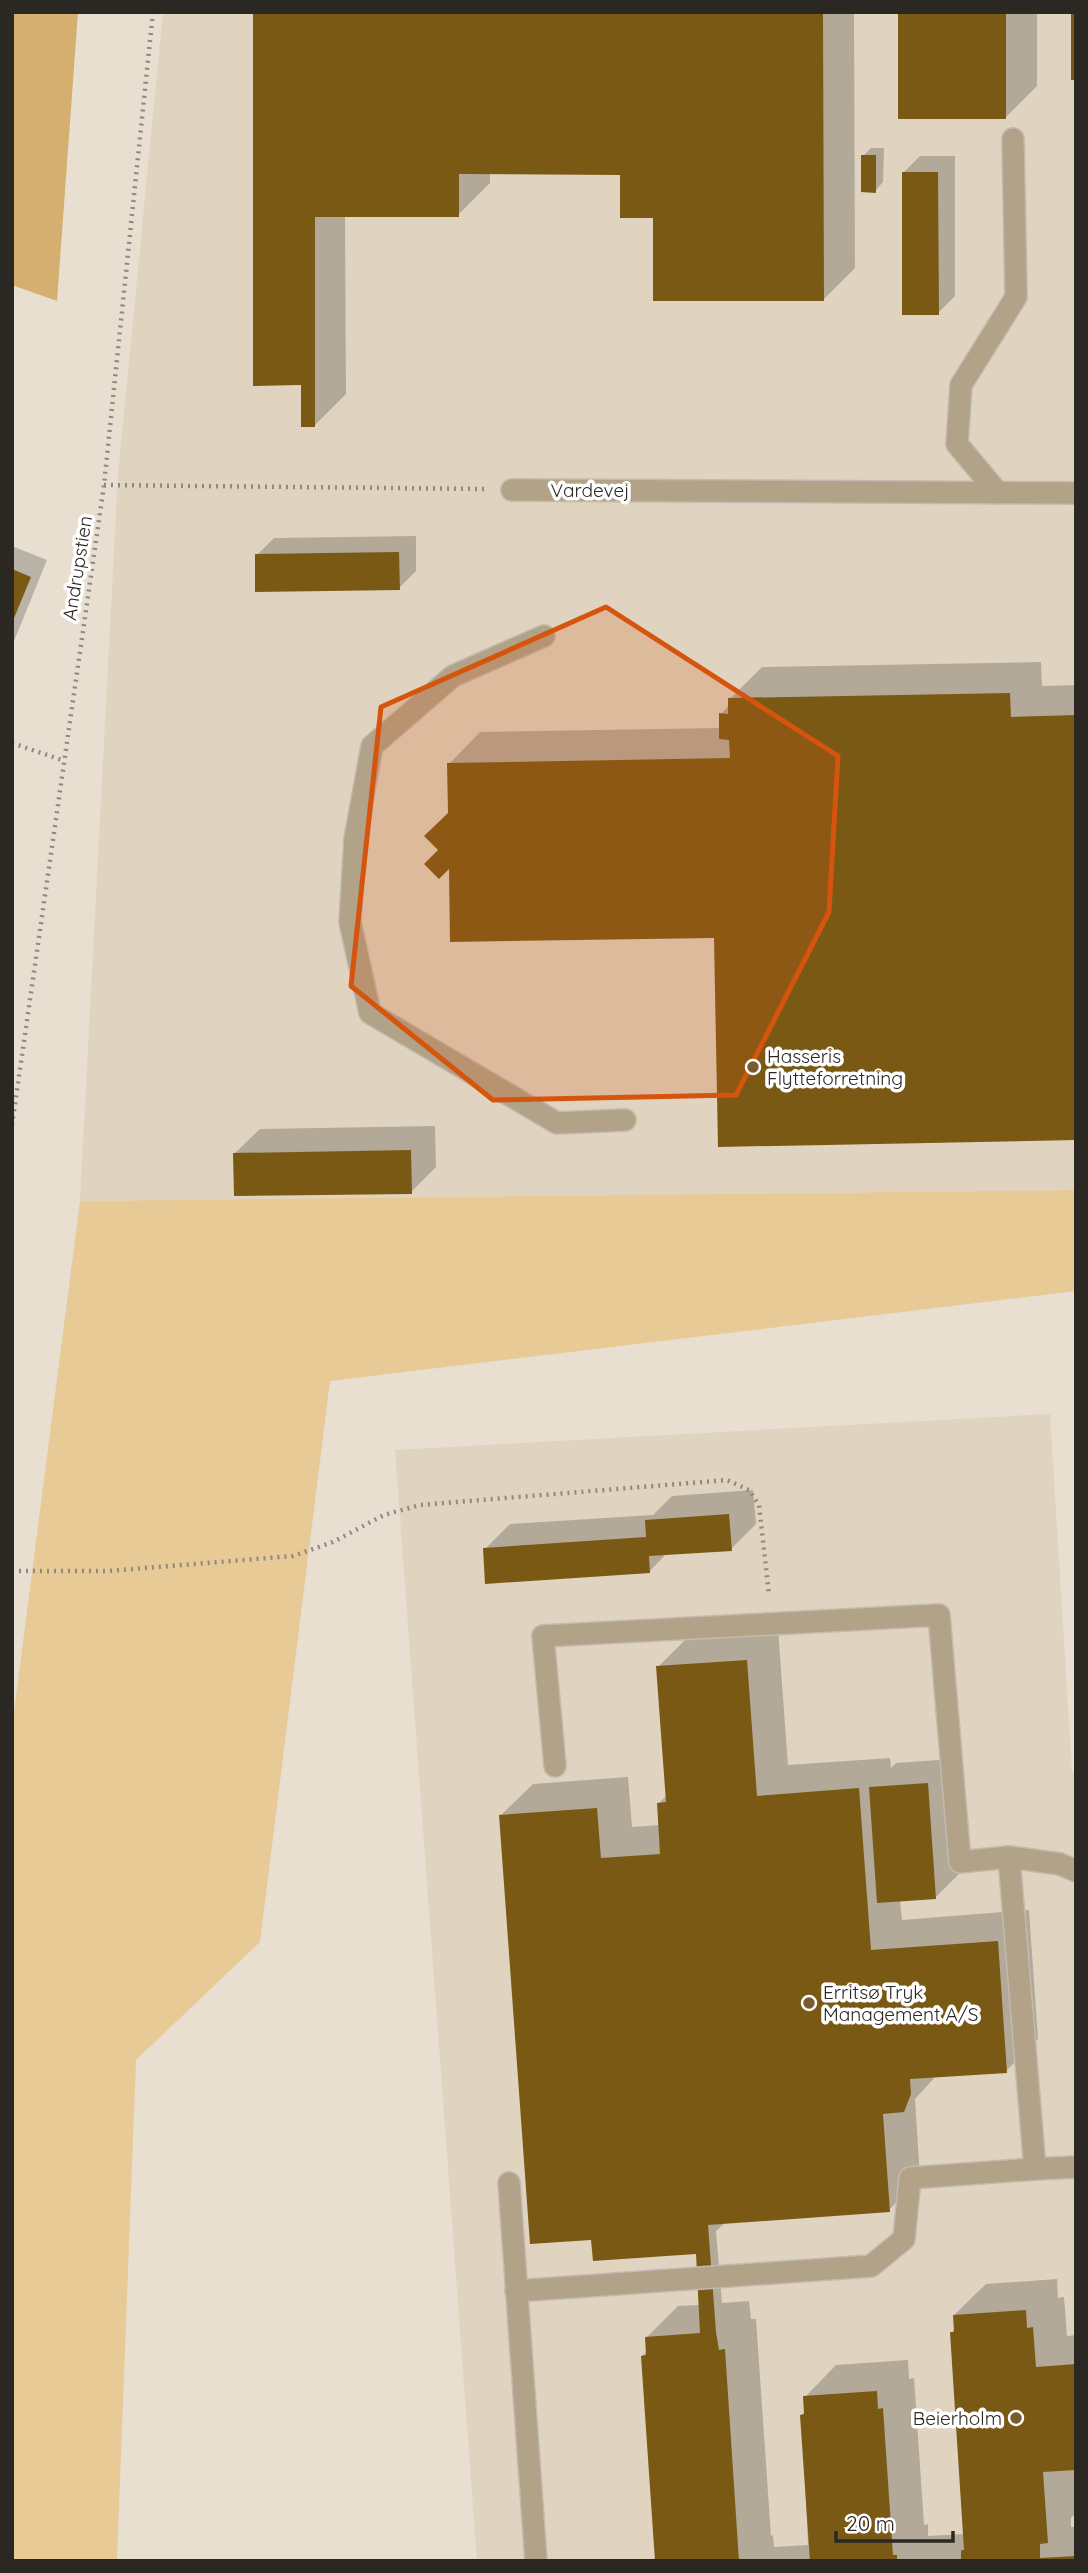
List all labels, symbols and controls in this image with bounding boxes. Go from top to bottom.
street label: Vardevej [551,478,629,502]
street label: Andrupstien [57,514,97,622]
place label: Hasseris Flytteforretning [767,1044,903,1090]
marker: Hasseris Flytteforretning [745,1059,761,1075]
place label: Erritsø Tryk Management A/S [823,1980,979,2026]
marker: Erritsø Tryk Management A/S [801,1995,817,2011]
place label: Beierholm [913,2406,1002,2430]
marker: Beierholm [1008,2410,1024,2426]
scale bar [836,2500,953,2544]
text: 20 m [846,2510,895,2536]

